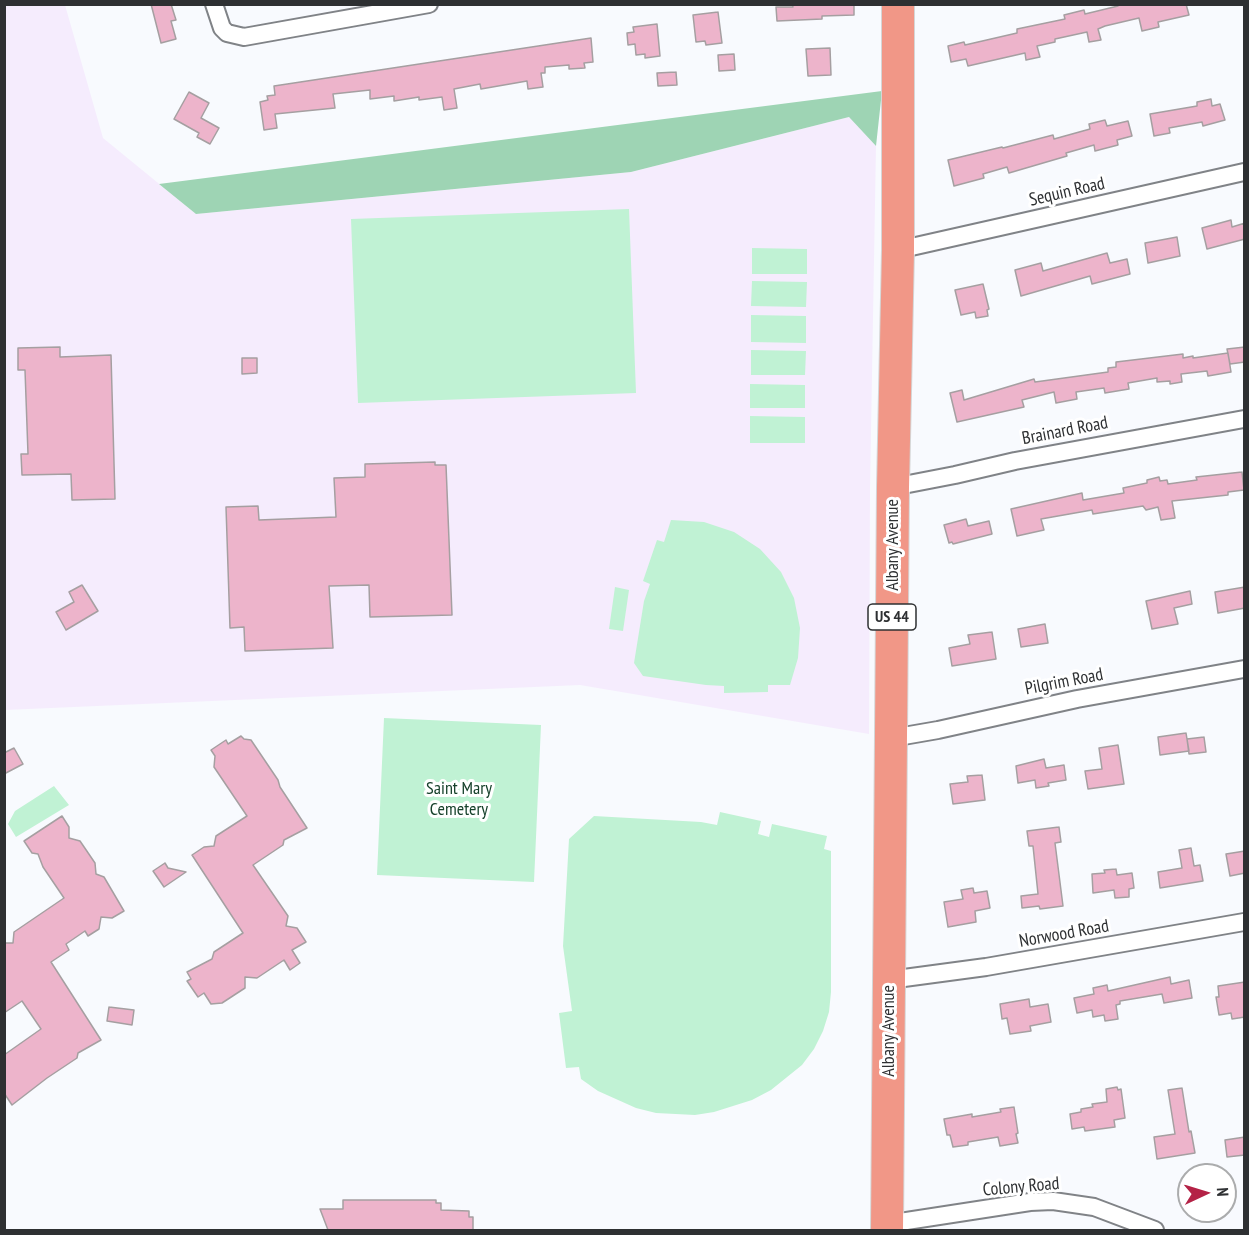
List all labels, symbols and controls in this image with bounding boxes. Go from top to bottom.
street label: Sequin Road [1027,173,1107,211]
street label: Brainard Road [1020,412,1110,450]
street label: Albany Avenue [882,499,904,591]
road number: US 44 [868,604,916,630]
street label: Pilgrim Road [1023,664,1105,700]
park label: Saint Mary Cemetery [426,778,492,820]
street label: Norwood Road [1017,915,1111,953]
street label: Albany Avenue [878,985,900,1077]
north arrow [1177,1163,1237,1223]
street label: Colony Road [982,1173,1060,1201]
text: N [1213,1187,1233,1197]

